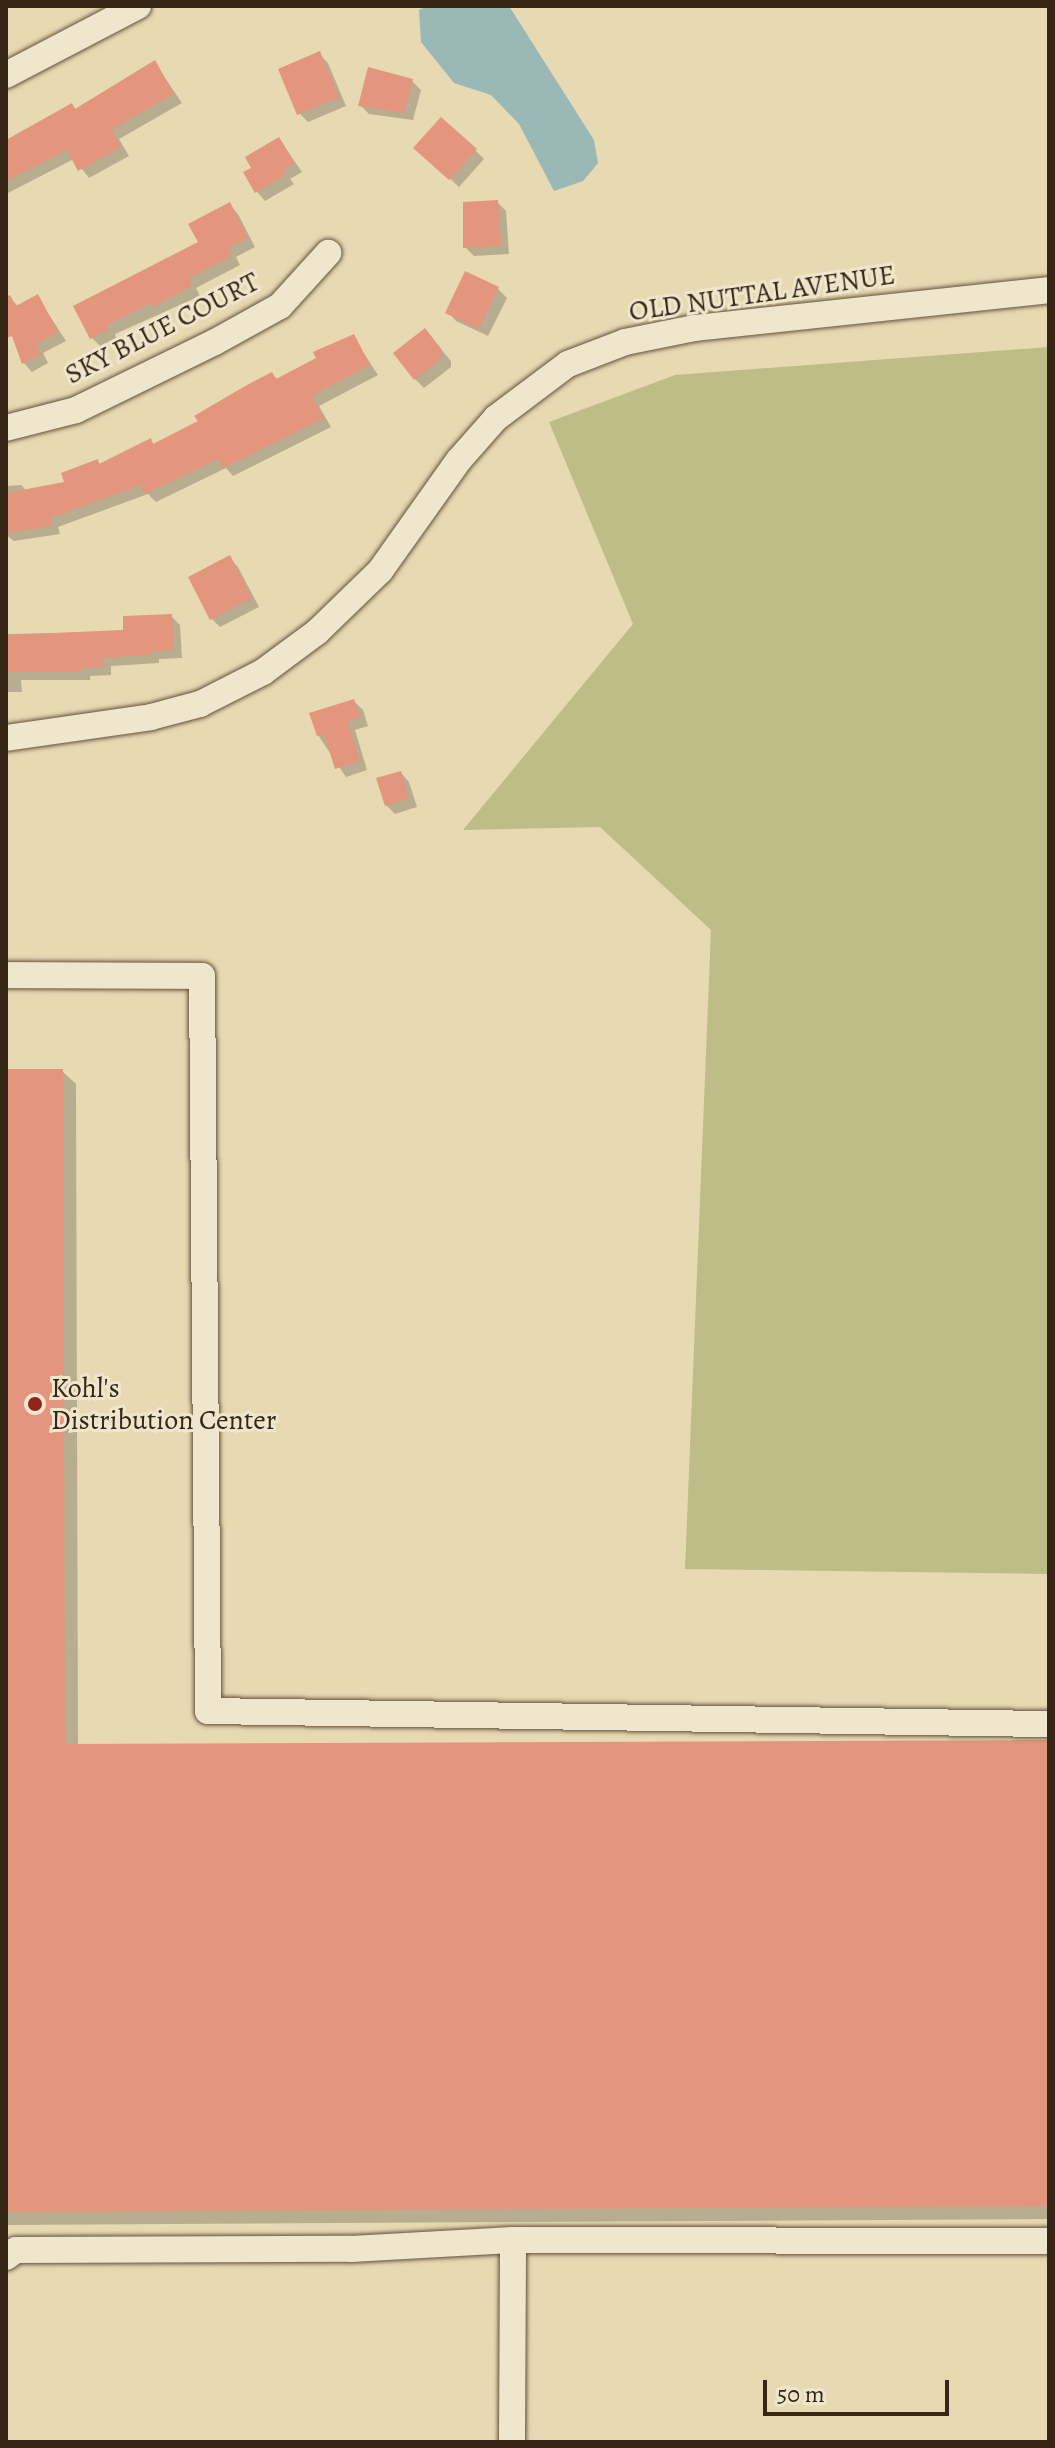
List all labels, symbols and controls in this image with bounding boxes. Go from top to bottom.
street label: OLD NUTTAL AVENUE [627,258,897,328]
street label: SKY BLUE COURT [59,265,265,391]
place label: Kohl's Distribution Center [51,1371,276,1437]
marker: Kohl's Distribution Center [26,1395,44,1413]
scale bar [767,2364,953,2414]
text: 50 m [777,2378,825,2410]

